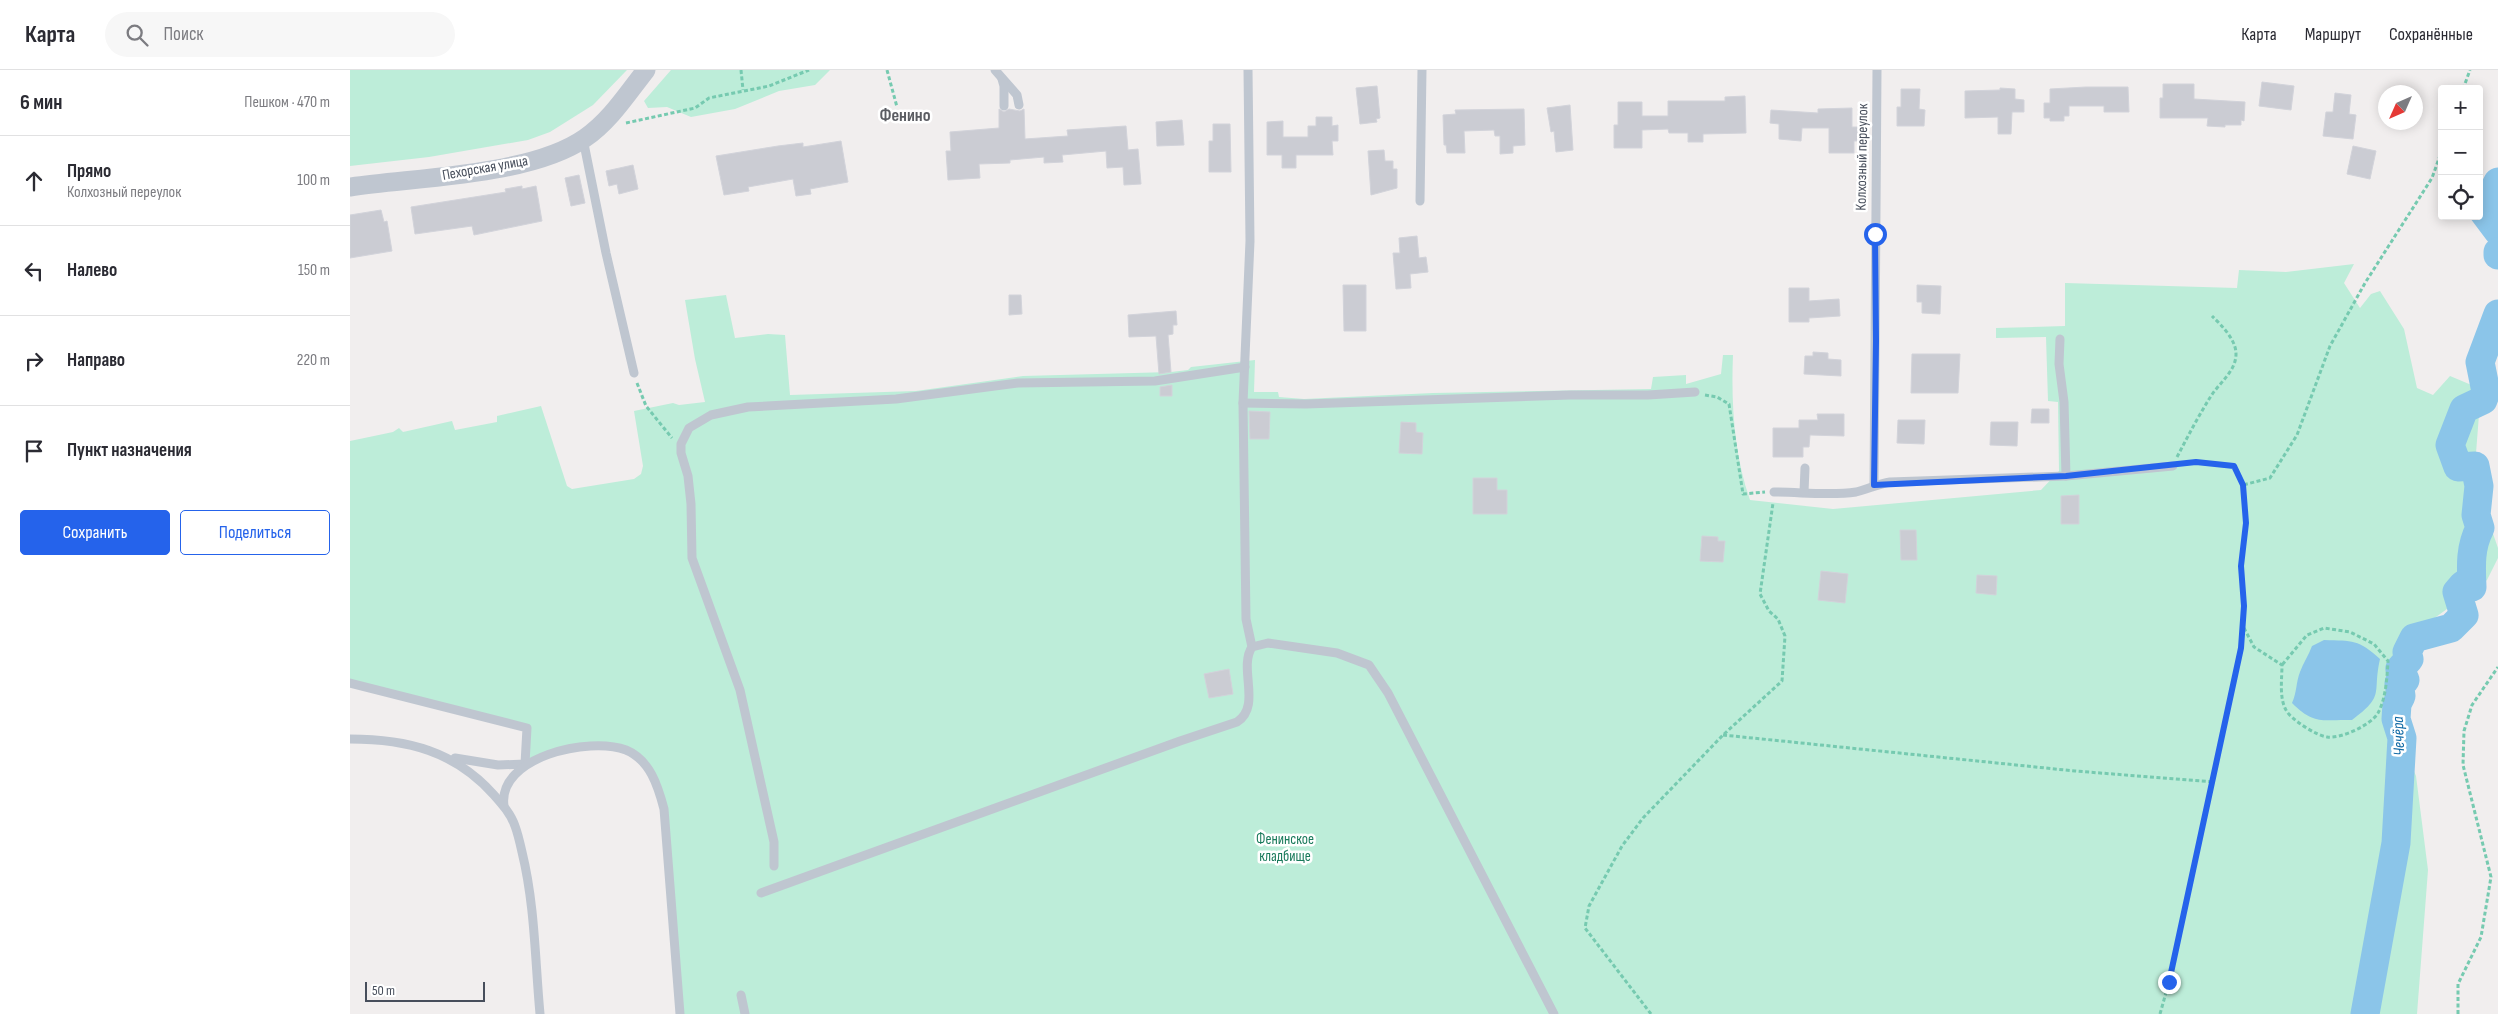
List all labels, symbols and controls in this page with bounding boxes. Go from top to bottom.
search box [105,12,455,57]
text: Карта [25,20,75,49]
icon: search [123,21,151,49]
text: Поиск [163,23,204,46]
text: Карта [2241,24,2277,45]
text: Маршрут [2305,24,2361,45]
text: Сохранённые [2389,24,2473,45]
north arrow [2378,85,2423,130]
map controls [2438,85,2483,220]
button: + [2438,85,2483,130]
text: 6 мин [20,90,62,115]
text: Пешком · 470 m [244,93,330,112]
street label: Колхозный переулок [1852,103,1872,211]
district label: Фенино [879,105,931,126]
button: − [2438,130,2483,175]
street label: Пехорская улица [441,151,530,185]
text: Прямо [67,160,111,183]
icon: ahead [20,167,48,195]
text: 100 m [297,171,330,190]
button: locate [2438,175,2483,220]
text: Колхозный переулок [67,183,181,202]
route start [1864,223,1887,246]
icon: left [20,257,48,285]
text: Налево [67,259,117,282]
text: 150 m [298,261,330,280]
icon: right [20,347,48,375]
text: Направо [67,349,125,372]
text: 220 m [297,351,330,370]
icon: arrive [20,437,48,465]
text: Пункт назначения [67,439,192,462]
button: Сохранить [20,510,170,555]
button: Поделиться [180,510,330,555]
water label: Чечёра [2389,715,2409,756]
park label: Фенинское кладбище [1256,830,1314,866]
route end [2158,971,2181,994]
scale bar [365,979,485,1002]
text: 50 m [372,982,395,999]

